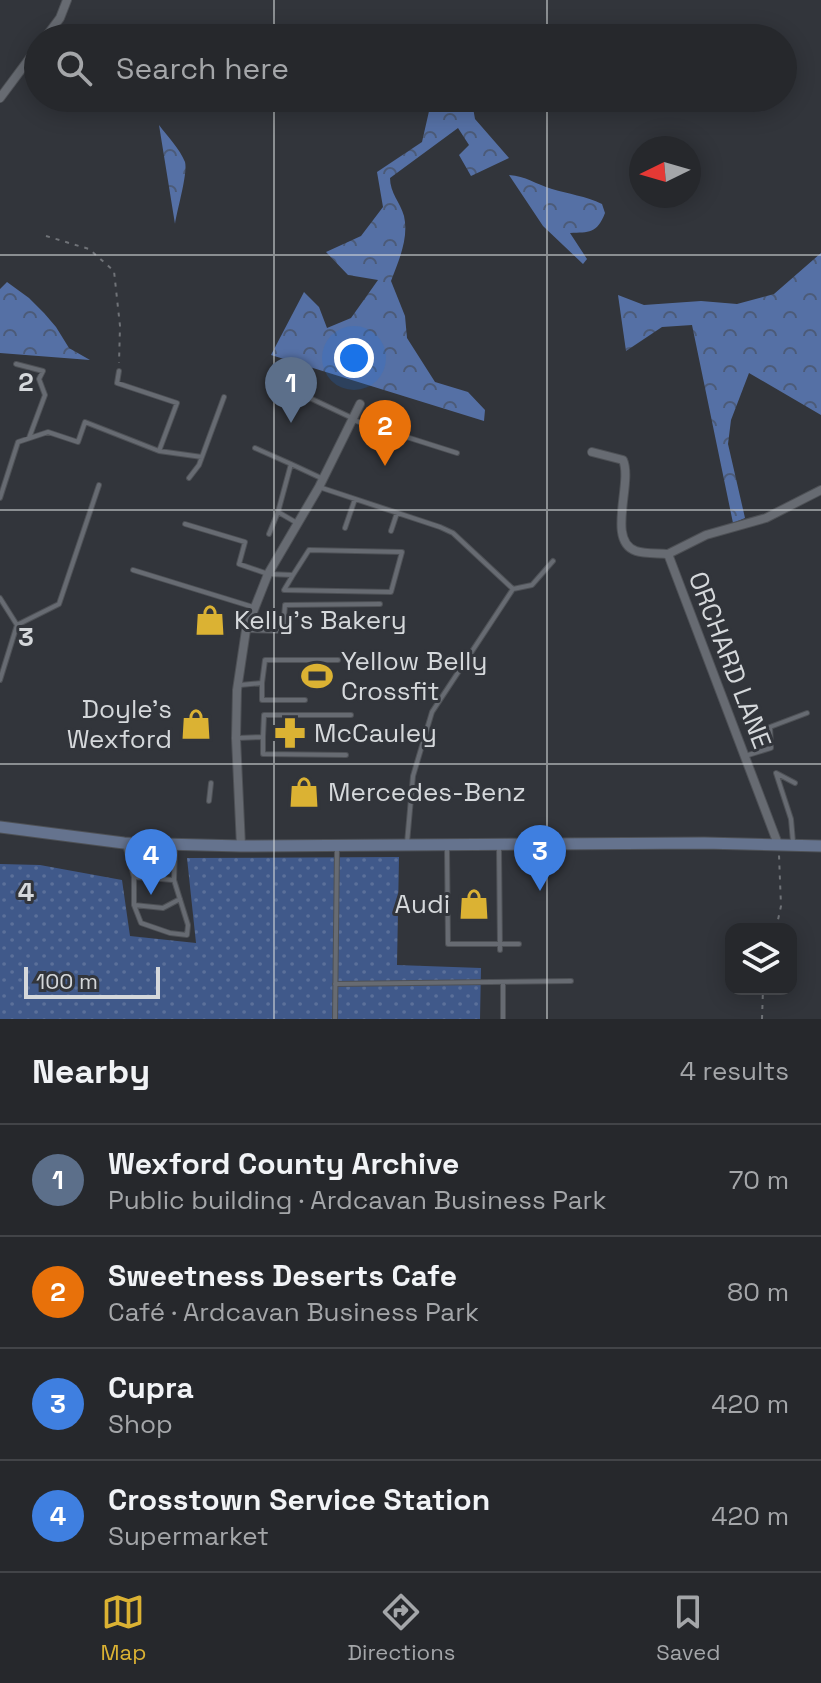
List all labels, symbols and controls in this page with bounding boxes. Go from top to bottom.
search box [24,24,797,112]
icon: search [52,46,96,90]
text: Search here [116,49,289,88]
north arrow [629,136,701,208]
your location [334,338,374,378]
pin: 1 [265,357,317,423]
text: 2 [18,365,34,399]
pin: 2 [359,400,411,466]
street label: ORCHARD LANE [681,567,779,753]
shop icon: Kelly's Bakery [193,603,227,637]
place label: Kelly's Bakery [234,603,407,637]
text: 3 [18,620,34,654]
place label: Yellow Belly Crossfit [341,644,487,708]
sports icon: Yellow Belly Crossfit [300,659,334,693]
place label: Doyle's Wexford [67,692,172,756]
shop icon: Doyle's Wexford [179,707,213,741]
pharmacy icon: McCauley [273,716,307,750]
place label: McCauley [314,716,437,750]
shop icon: Mercedes-Benz [287,775,321,809]
place label: Mercedes-Benz [328,775,526,809]
pin: 3 [514,825,566,891]
pin: 4 [125,829,177,895]
text: 4 [18,875,34,909]
place label: Audi [395,887,450,921]
shop icon: Audi [457,887,491,921]
map controls [725,923,797,995]
button: layers [725,923,797,995]
scale bar [24,963,160,999]
text: 100 m [36,967,98,995]
text: Nearby [32,1050,150,1093]
text: 4 results [680,1054,789,1088]
text: Wexford County Archive [108,1144,459,1183]
text: 1 [52,1163,64,1197]
text: 70 m [729,1163,789,1197]
text: Public building · Ardcavan Business Park [108,1183,606,1217]
text: Sweetness Deserts Cafe [108,1256,457,1295]
text: 2 [50,1275,66,1309]
text: 80 m [727,1275,789,1309]
text: Café · Ardcavan Business Park [108,1295,479,1329]
text: Cupra [108,1368,194,1407]
text: 3 [50,1387,66,1421]
text: 420 m [711,1387,789,1421]
text: Shop [108,1407,173,1441]
text: Crosstown Service Station [108,1480,490,1519]
text: 4 [50,1499,66,1533]
text: 420 m [711,1499,789,1533]
text: Supermarket [108,1519,269,1553]
tab: Map [101,1590,146,1666]
tab: Directions [347,1590,455,1666]
tab: Saved [656,1590,720,1666]

